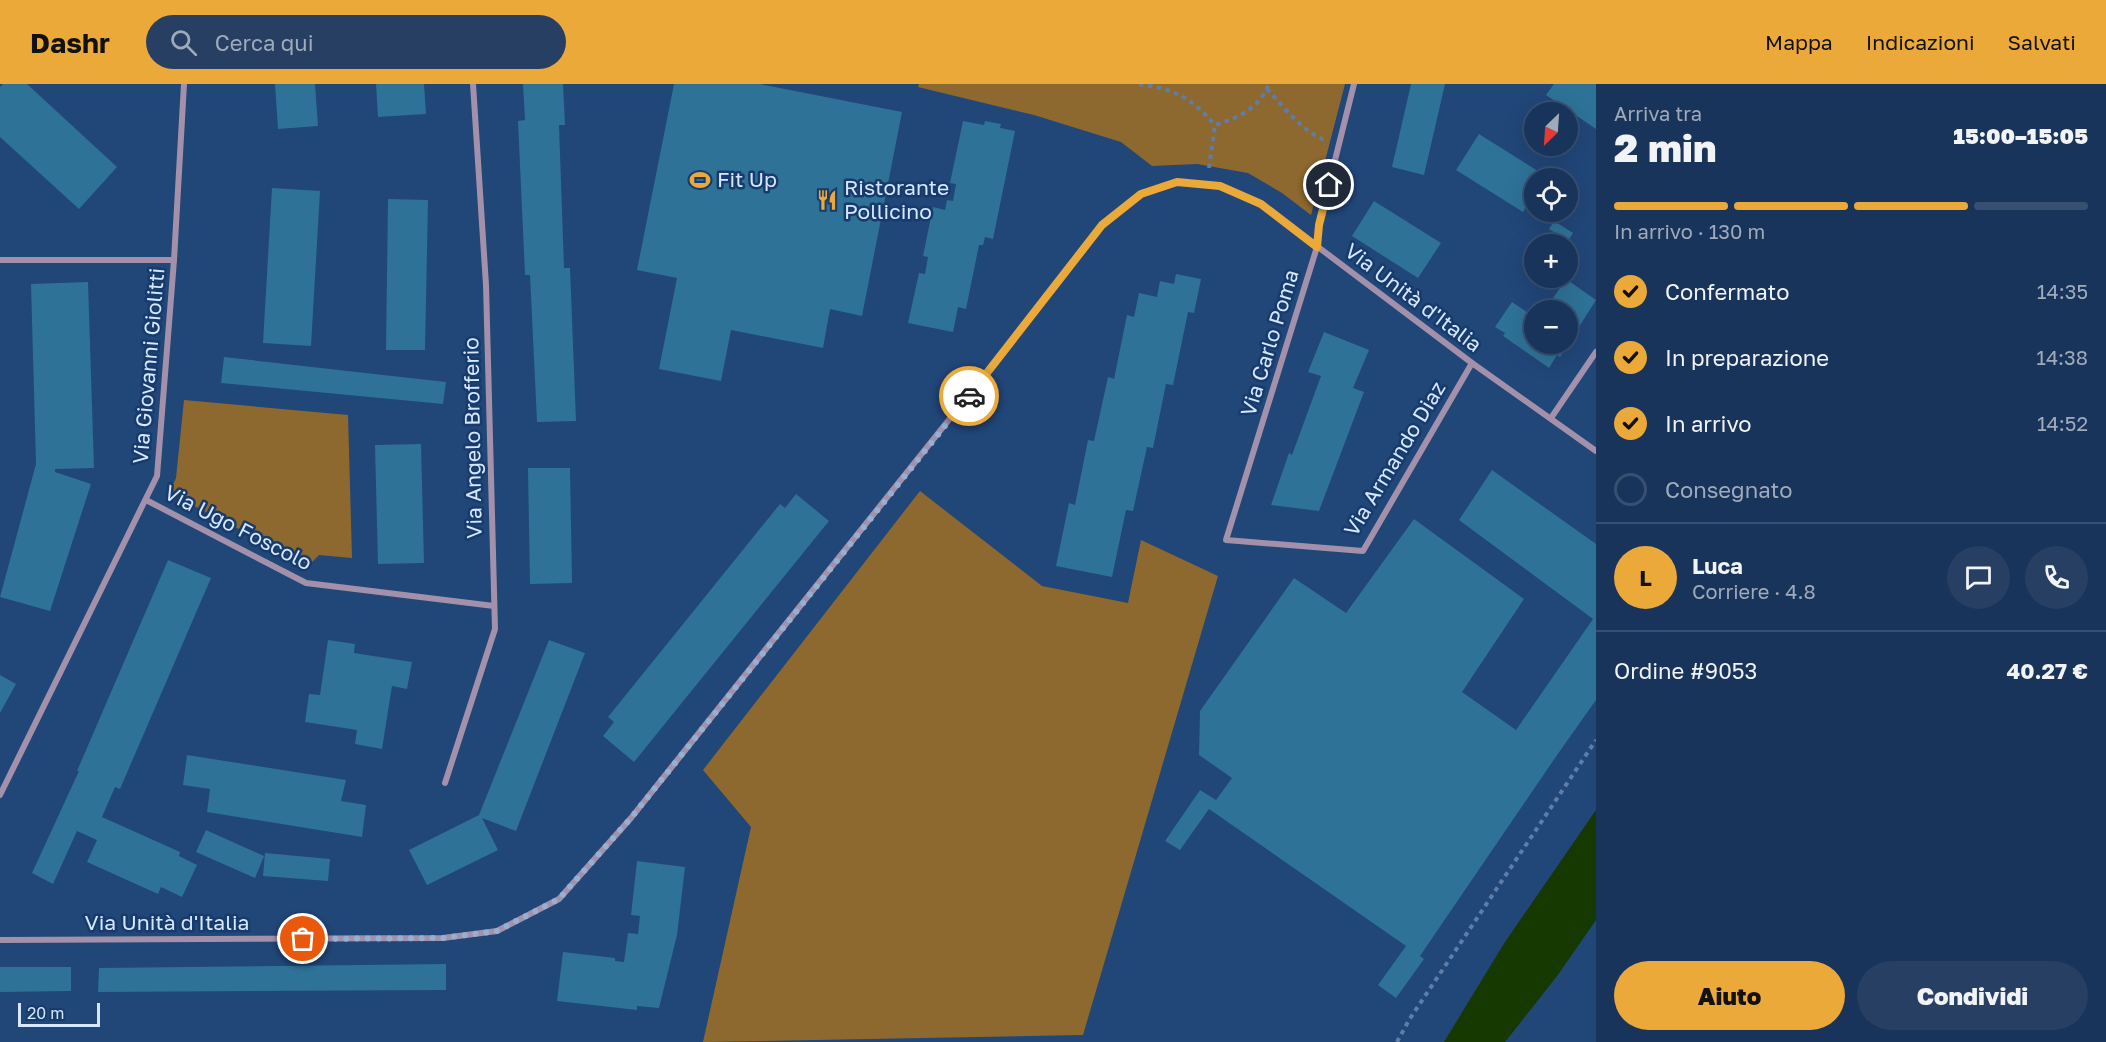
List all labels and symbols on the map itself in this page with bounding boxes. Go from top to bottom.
north arrow [1524,102,1578,156]
pin [1303,159,1354,210]
place label: Fit Up [717,166,777,192]
sports icon: Fit Up [688,168,712,192]
place label: Ristorante Pollicino [844,174,949,224]
restaurant icon: Ristorante Pollicino [815,188,839,212]
street label: Via Unità d'Italia [1340,237,1487,357]
street label: Via Carlo Poma [1234,266,1304,419]
street label: Via Giovanni Giolitti [126,267,170,465]
street label: Via Angelo Brofferio [457,337,487,539]
courier [939,366,999,426]
street label: Via Armando Diaz [1338,376,1451,541]
street label: Via Ugo Foscolo [160,479,317,575]
street label: Via Unità d'Italia [85,909,249,935]
pin [277,913,328,964]
scale bar [18,1000,100,1028]

